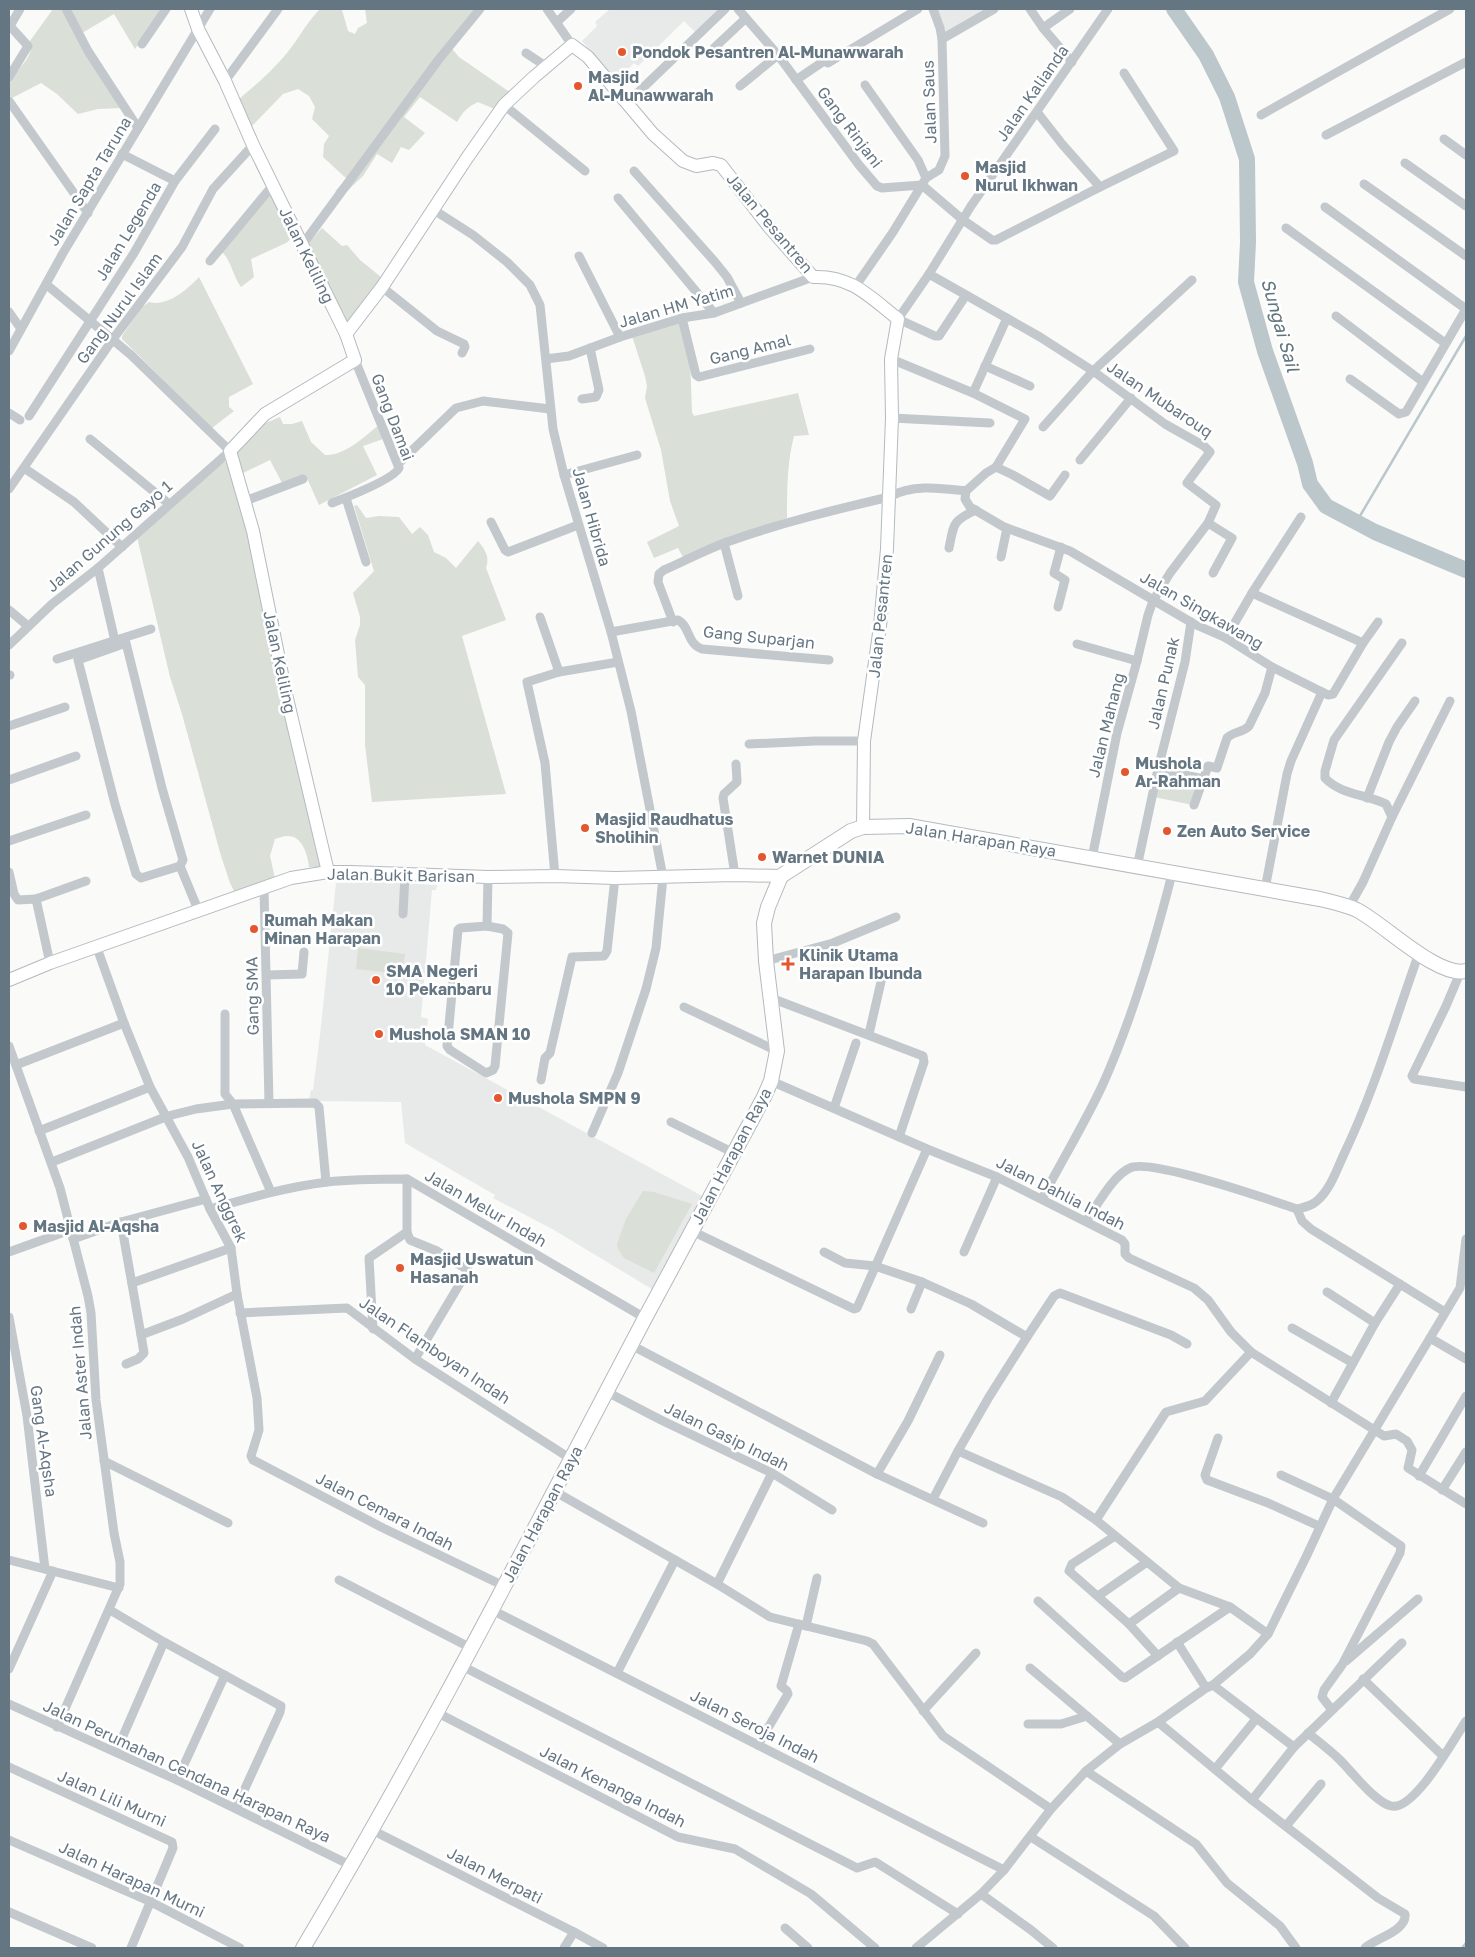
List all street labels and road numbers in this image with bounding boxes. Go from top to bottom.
street label: Jalan Kalianda [991,41,1073,145]
street label: Jalan Saus [918,60,940,144]
street label: Gang Rinjani [813,82,887,172]
street label: Jalan Sapta Taruna [43,113,135,249]
street label: Jalan Pesantren [722,169,818,277]
street label: Jalan Legenda [91,178,165,284]
street label: Jalan Keliling [275,204,339,306]
street label: Gang Nurul Islam [72,248,166,368]
street label: Jalan HM Yatim [616,280,736,332]
street label: Gang Amal [707,329,793,369]
street label: Jalan Mubarouq [1103,356,1217,442]
street label: Gang Damai [367,371,419,463]
street label: Jalan Hibrida [568,465,616,569]
street label: Jalan Gunung Gayo 1 [42,476,176,596]
street label: Jalan Pesantren [864,553,896,679]
street label: Jalan Singkawang [1137,567,1267,653]
street label: Jalan Keliling [259,609,301,715]
street label: Gang Suparjan [702,621,816,653]
street label: Jalan Punak [1143,635,1183,731]
street label: Jalan Mahang [1083,671,1129,779]
street label: Jalan Harapan Raya [904,817,1058,861]
street label: Jalan Bukit Barisan [327,864,475,886]
street label: Gang SMA [241,956,263,1036]
street label: Jalan Harapan Raya [687,1084,775,1228]
street label: Jalan Anggrek [188,1137,252,1245]
street label: Jalan Dahlia Indah [993,1152,1129,1234]
street label: Jalan Melur Indah [421,1165,551,1251]
street label: Jalan Flamboyan Indah [356,1292,514,1408]
street label: Jalan Aster Indah [64,1305,96,1441]
street label: Gang Al-Aqsha [26,1384,62,1498]
street label: Jalan Gasip Indah [661,1397,793,1475]
street label: Jalan Harapan Raya [498,1442,586,1586]
street label: Jalan Cemara Indah [313,1468,457,1554]
street label: Jalan Seroja Indah [687,1685,823,1767]
street label: Jalan Perumahan Cendana Harapan Raya [40,1695,334,1847]
street label: Jalan Kenanga Indah [537,1741,689,1831]
street label: Jalan Lili Murni [55,1765,169,1831]
street label: Jalan Harapan Murni [56,1836,208,1922]
street label: Jalan Merpati [444,1842,546,1908]

